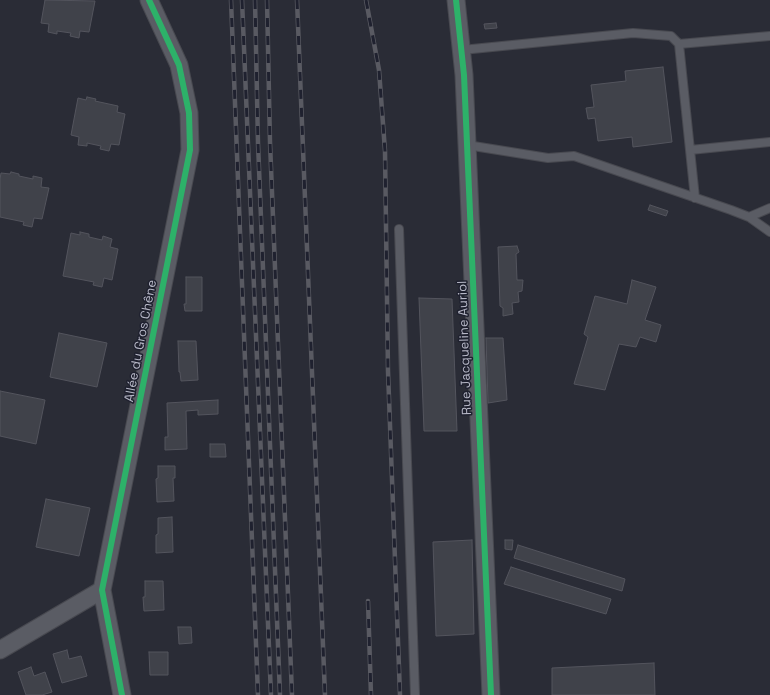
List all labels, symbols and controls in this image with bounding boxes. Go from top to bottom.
street label: Allée du Gros Chêne [122,279,160,403]
street label: Rue Jacqueline Auriol [455,281,475,415]

